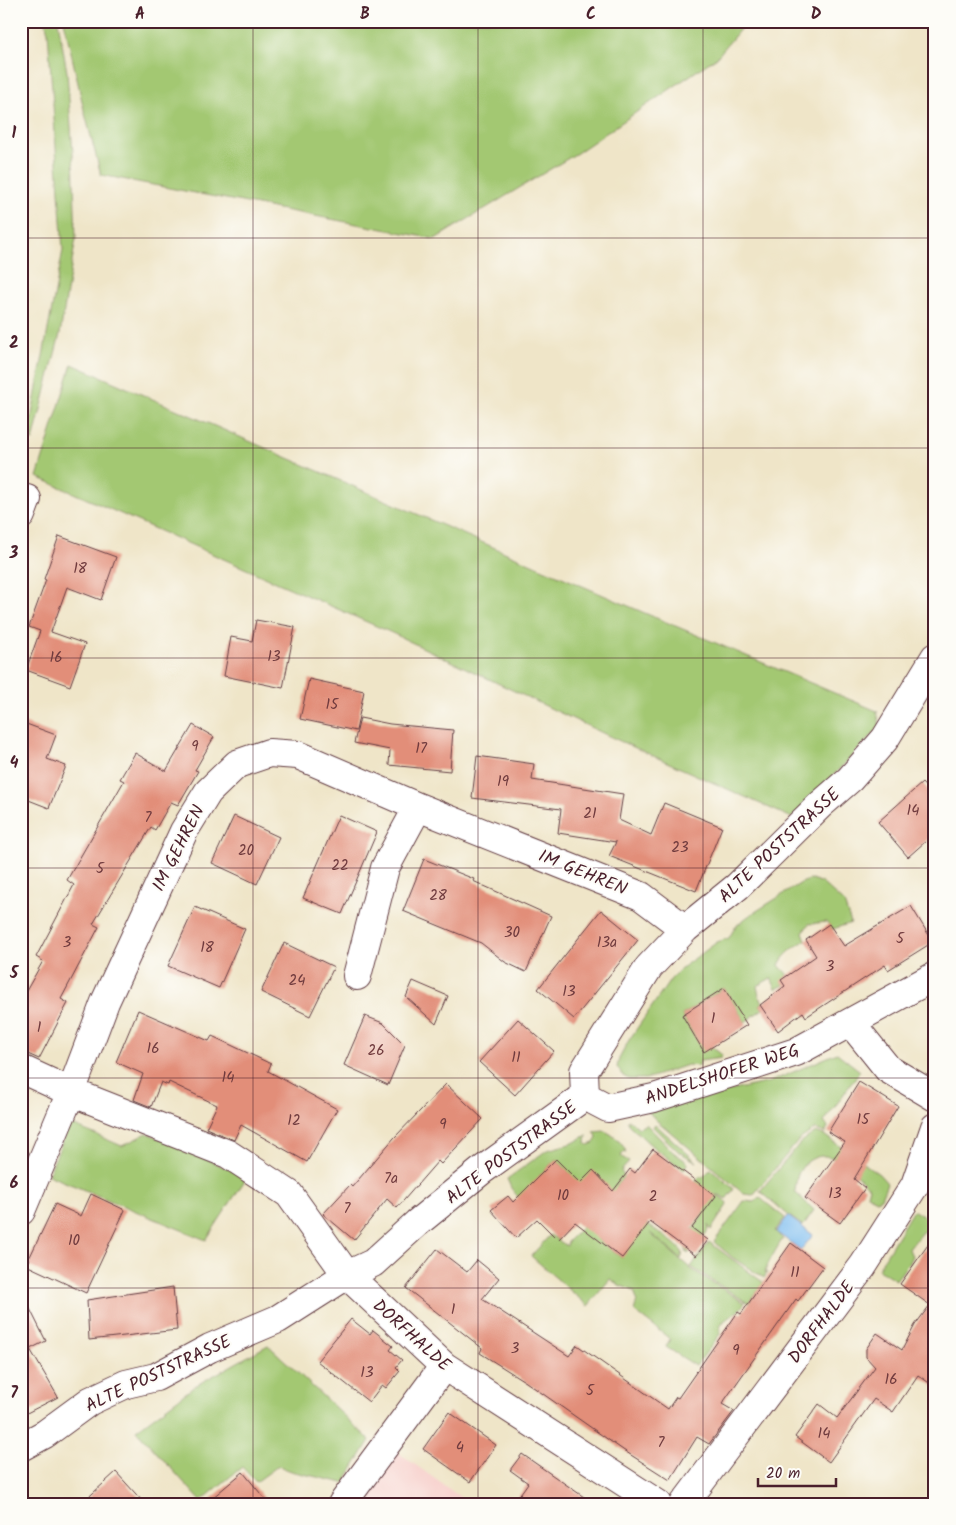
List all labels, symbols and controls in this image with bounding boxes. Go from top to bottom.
text: A [135,2,145,27]
text: B [360,2,370,27]
text: C [586,2,596,27]
text: D [811,2,822,27]
text: 1 [12,121,17,146]
text: 2 [9,331,19,356]
text: 3 [9,541,19,566]
house number: 18 [73,557,88,581]
house number: 13 [267,645,281,669]
house number: 16 [49,646,63,670]
house number: 15 [326,693,339,717]
house number: 9 [191,735,199,759]
house number: 17 [415,737,428,761]
text: 4 [10,751,19,776]
house number: 19 [497,770,510,794]
street label: ALTE POSTSTRASSE [712,781,848,911]
house number: 14 [907,799,919,823]
street label: IM GEHREN [145,800,214,897]
house number: 21 [583,802,597,826]
house number: 7 [145,806,153,830]
house number: 23 [671,836,689,860]
house number: 20 [238,839,255,863]
street label: IM GEHREN [534,842,631,904]
house number: 22 [331,854,349,878]
house number: 5 [96,857,105,881]
house number: 28 [429,884,448,908]
house number: 30 [504,921,521,945]
house number: 5 [896,927,905,951]
house number: 3 [63,931,72,955]
house number: 13a [597,931,617,955]
house number: 18 [200,936,215,960]
house number: 3 [826,955,835,979]
text: 5 [9,961,20,986]
house number: 24 [289,969,305,993]
house number: 13 [562,980,576,1004]
house number: 1 [711,1007,716,1031]
house number: 1 [37,1016,42,1040]
house number: 16 [146,1037,160,1061]
street label: ANDELSHOFER WEG [641,1037,804,1114]
house number: 26 [367,1039,385,1063]
house number: 11 [511,1046,521,1070]
house number: 14 [222,1066,234,1090]
street label: ALTE POSTSTRASSE [440,1094,584,1212]
house number: 15 [857,1108,870,1132]
house number: 12 [287,1109,301,1133]
house number: 9 [439,1113,447,1137]
house number: 7a [384,1167,398,1191]
text: 6 [10,1171,19,1196]
house number: 13 [828,1182,842,1206]
house number: 10 [557,1184,570,1208]
house number: 2 [649,1185,657,1209]
house number: 7 [344,1197,352,1221]
house number: 10 [68,1229,81,1253]
house number: 11 [790,1261,800,1285]
street label: DORFHALDE [781,1275,863,1371]
street label: DORFHALDE [365,1293,457,1380]
house number: 1 [451,1298,456,1322]
street label: ALTE POSTSTRASSE [81,1328,237,1421]
house number: 3 [511,1337,520,1361]
house number: 9 [732,1339,740,1363]
house number: 13 [360,1361,374,1385]
house number: 16 [884,1368,898,1392]
house number: 5 [586,1379,595,1403]
text: 7 [10,1381,18,1406]
house number: 14 [818,1422,830,1446]
house number: 7 [658,1431,666,1455]
house number: 4 [456,1436,464,1460]
scale bar [758,1455,836,1487]
text: 20 m [766,1462,800,1486]

